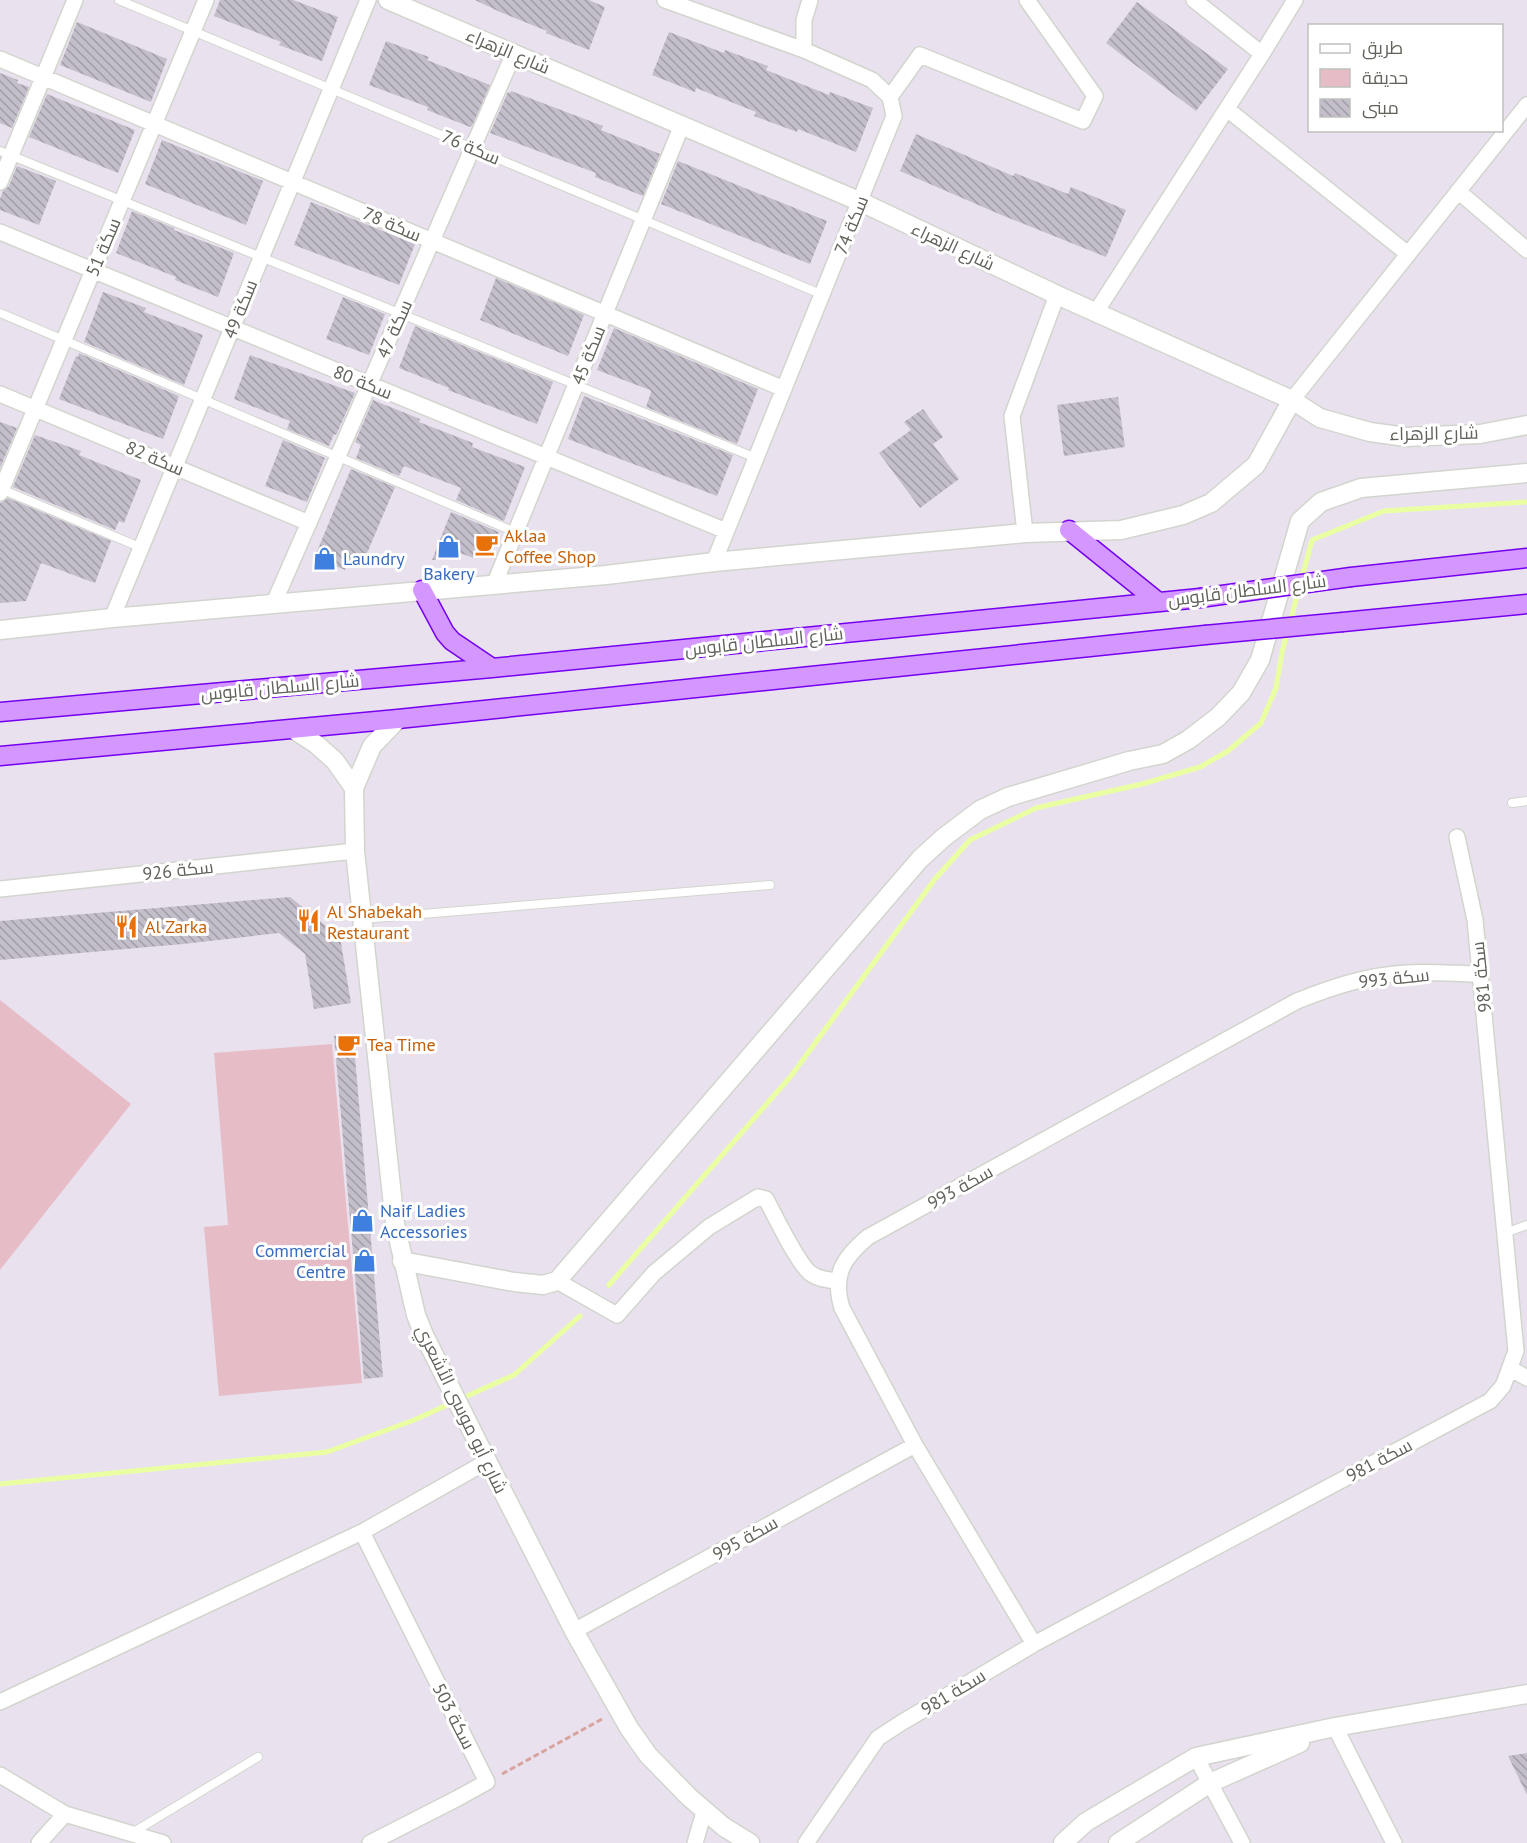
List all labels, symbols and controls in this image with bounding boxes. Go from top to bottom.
street label: شارع الزهراء [462,23,554,80]
legend [1308,24,1503,132]
text: طريق [1362,36,1403,60]
text: حديقة [1362,66,1408,89]
text: مبنى [1362,96,1399,119]
street label: سكة 76 [438,124,504,170]
street label: سكة 74 [829,192,873,258]
street label: سكة 78 [359,201,425,247]
street label: سكة 51 [80,214,126,280]
street label: شارع الزهراء [907,217,998,276]
street label: سكة 49 [218,276,262,342]
street label: سكة 47 [371,296,417,362]
street label: سكة 45 [566,322,610,388]
street label: سكة 80 [330,360,396,404]
street label: شارع الزهراء [1389,421,1479,446]
street label: سكة 82 [122,435,188,481]
place label: Aklaa Coffee Shop [504,524,596,568]
cafe icon: Aklaa Coffee Shop [473,532,499,558]
shop icon: Bakery [436,534,462,560]
shop icon: Laundry [312,545,338,571]
place label: Laundry [343,547,405,570]
place label: Bakery [423,562,475,585]
street label: شارع السلطان قابوس [1167,569,1328,612]
street label: شارع السلطان قابوس [684,621,845,662]
street label: شارع السلطان قابوس [200,669,360,706]
street label: سكة 926 [141,855,215,885]
place label: Al Shabekah Restaurant [327,900,422,944]
restaurant icon: Al Shabekah Restaurant [296,908,322,934]
restaurant icon: Al Zarka [114,913,140,939]
place label: Al Zarka [145,915,207,938]
street label: سكة 981 [1466,940,1496,1014]
street label: سكة 993 [1357,963,1431,993]
cafe icon: Tea Time [336,1031,362,1057]
place label: Tea Time [367,1033,436,1056]
street label: سكة 993 [923,1160,997,1214]
place label: Naif Ladies Accessories [380,1199,467,1243]
shop icon: Naif Ladies Accessories [349,1207,375,1233]
place label: Commercial Centre [255,1239,347,1283]
shop icon: Commercial Centre [351,1247,377,1273]
street label: شارع أبو موسى الأشعري [408,1321,513,1498]
street label: سكة 981 [1342,1433,1416,1487]
street label: سكة 995 [708,1511,782,1565]
street label: سكة 981 [916,1664,990,1720]
street label: سكة 503 [428,1679,480,1753]

